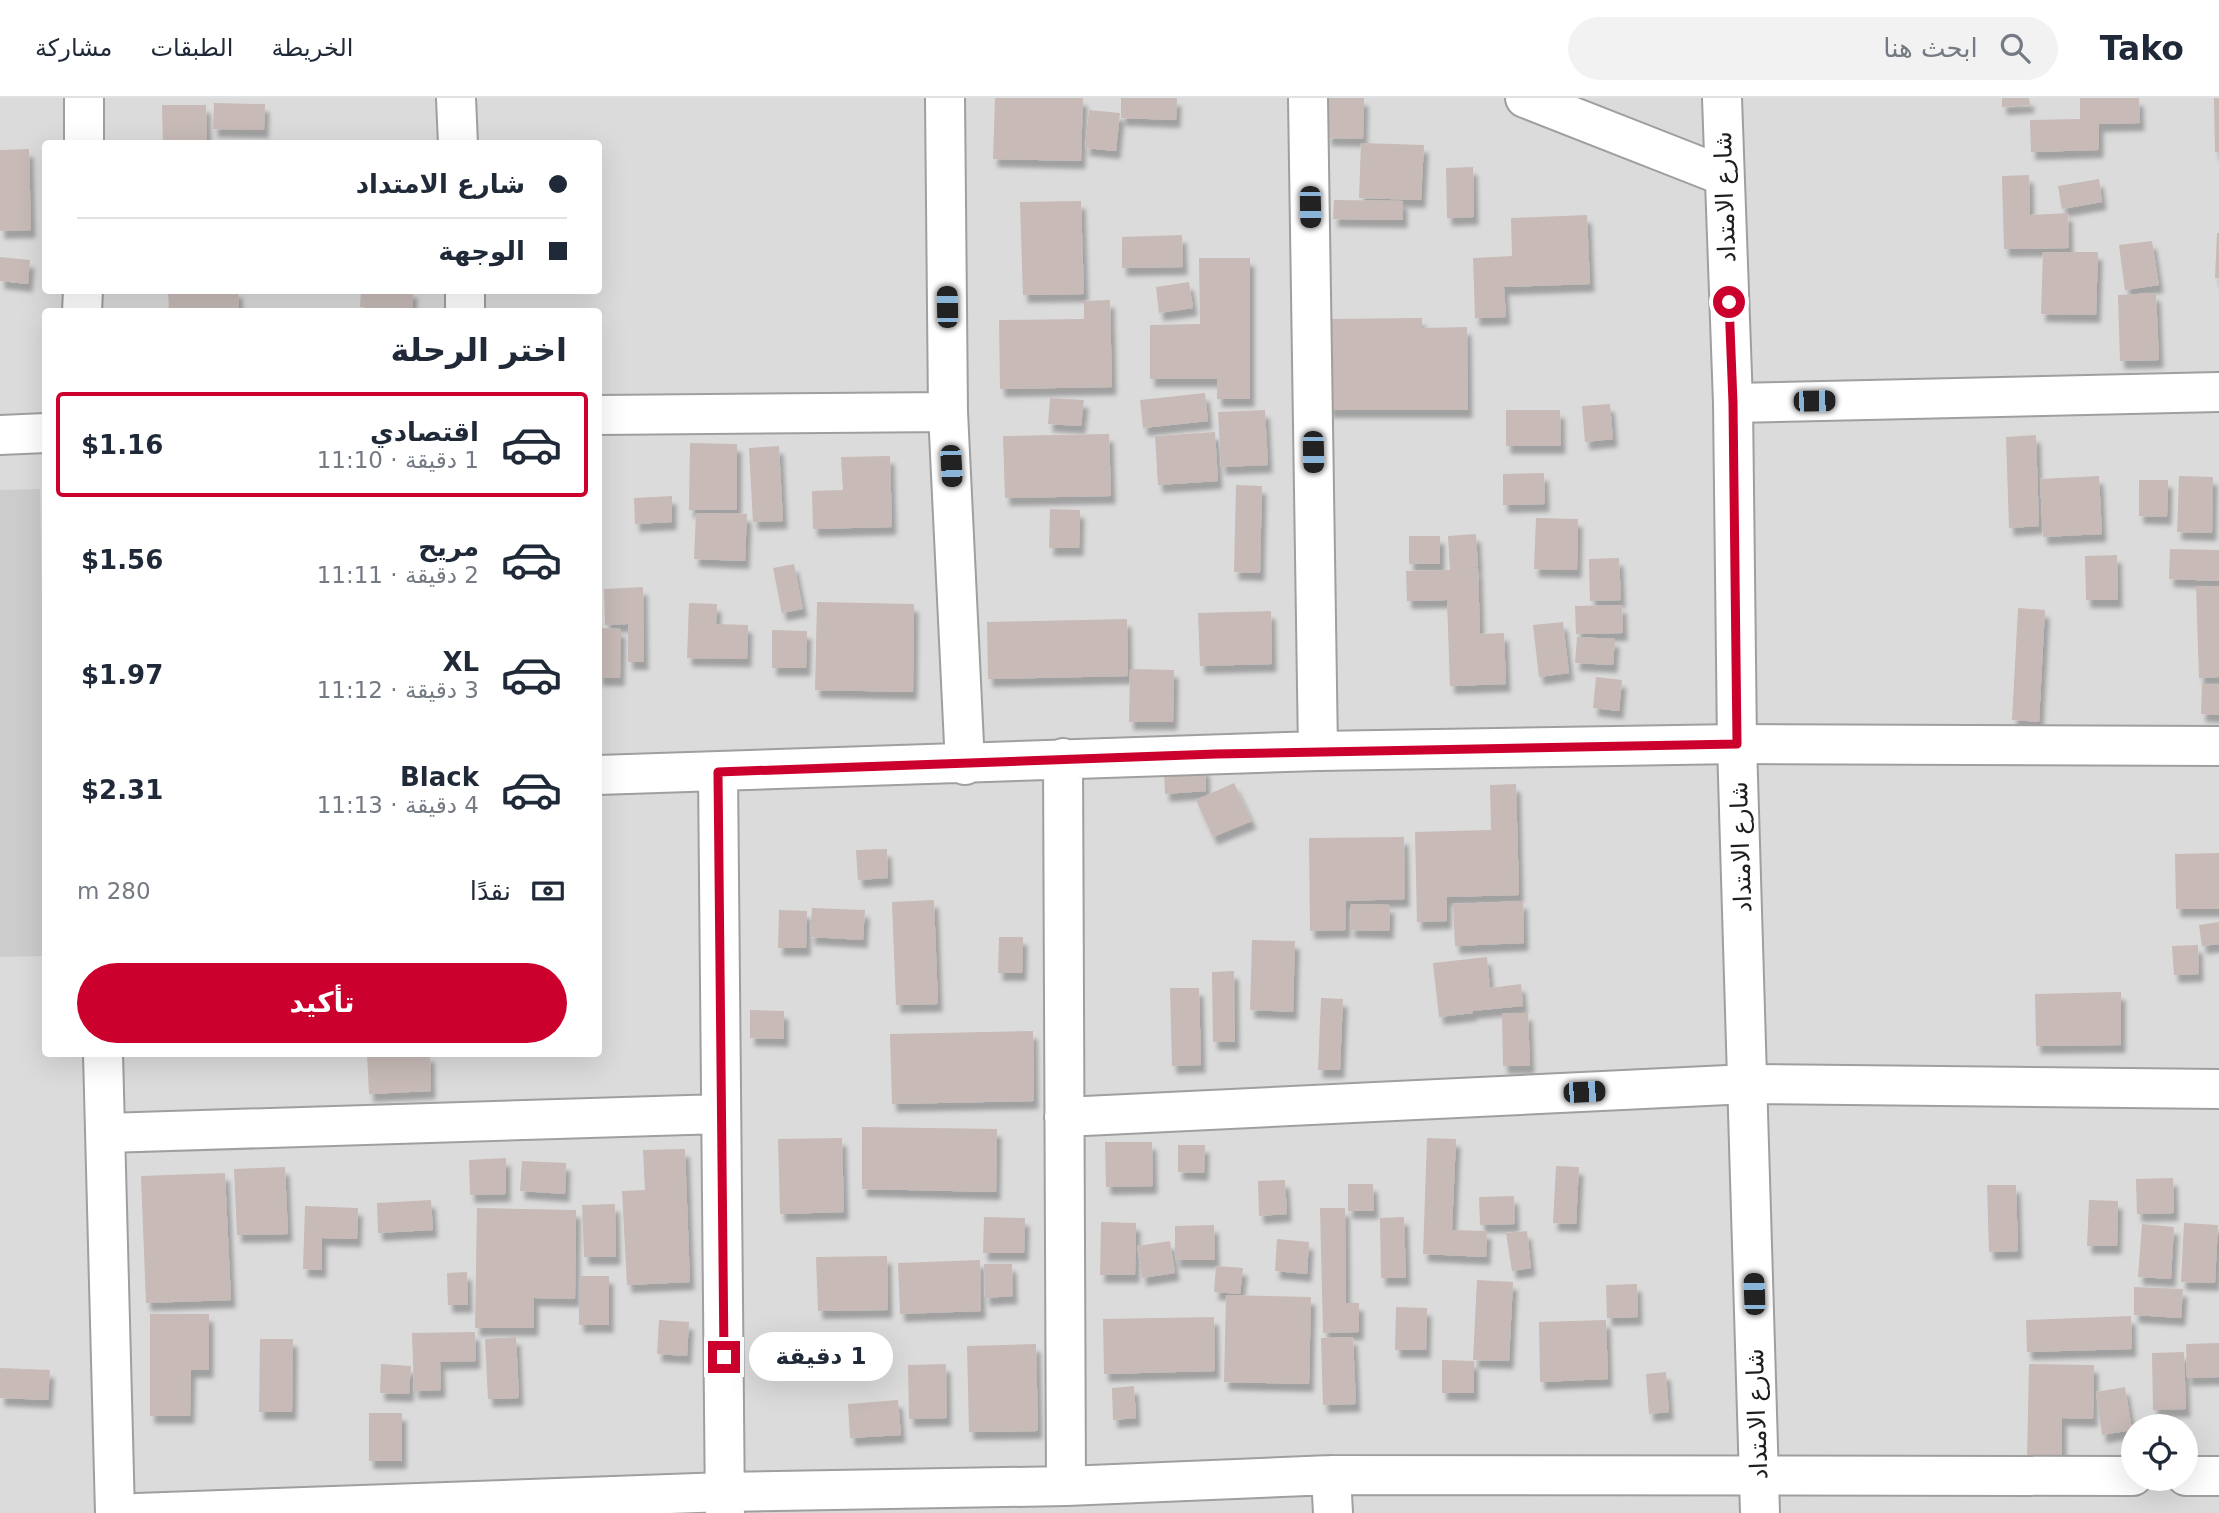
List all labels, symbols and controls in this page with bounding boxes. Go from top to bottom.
search box [1568,17,2058,80]
icon: search [1996,29,2034,67]
text: Tako [2100,29,2184,68]
text: ابحث هنا [1883,33,1978,63]
text: مشاركة [35,34,112,62]
text: الطبقات [150,34,233,62]
text: الخريطة [271,34,353,62]
street label: شارع الامتداد [1709,131,1741,263]
text: شارع الامتداد [356,169,525,199]
car [1300,186,1321,228]
text: الوجهة [438,236,525,266]
car [937,286,958,328]
route start [1713,286,1745,318]
text: اختر الرحلة [390,331,567,369]
car [1793,390,1836,412]
icon: car [500,413,563,476]
text: اقتصادي [370,417,479,447]
text: $1.16 [81,430,163,460]
car [1303,431,1324,473]
car [940,444,963,488]
text: 1 دقيقة · 11:10 [317,447,479,473]
icon: car [500,528,563,591]
text: مريح [418,532,479,562]
text: $1.56 [81,545,163,575]
text: 2 دقيقة · 11:11 [317,562,479,588]
icon: car [500,643,563,706]
text: XL [442,647,479,677]
text: $1.97 [81,660,163,690]
text: 3 دقيقة · 11:12 [317,677,479,703]
icon: car [500,758,563,821]
text: Black [400,762,479,792]
text: $2.31 [81,775,163,805]
street label: شارع الامتداد [1725,781,1757,913]
text: 4 دقيقة · 11:13 [317,792,479,818]
icon: cash [529,872,567,910]
text: نقدًا [470,876,511,906]
text: 280 m [77,878,151,904]
button: تأكيد [77,963,567,1043]
car [1563,1080,1606,1104]
car [1743,1273,1766,1315]
callout: 1 دقيقة [748,1332,892,1382]
route end [708,1341,740,1373]
text: 1 دقيقة [776,1343,866,1369]
street label: شارع الامتداد [1741,1348,1773,1480]
map controls [2121,1414,2198,1491]
button: locate [2121,1414,2198,1491]

